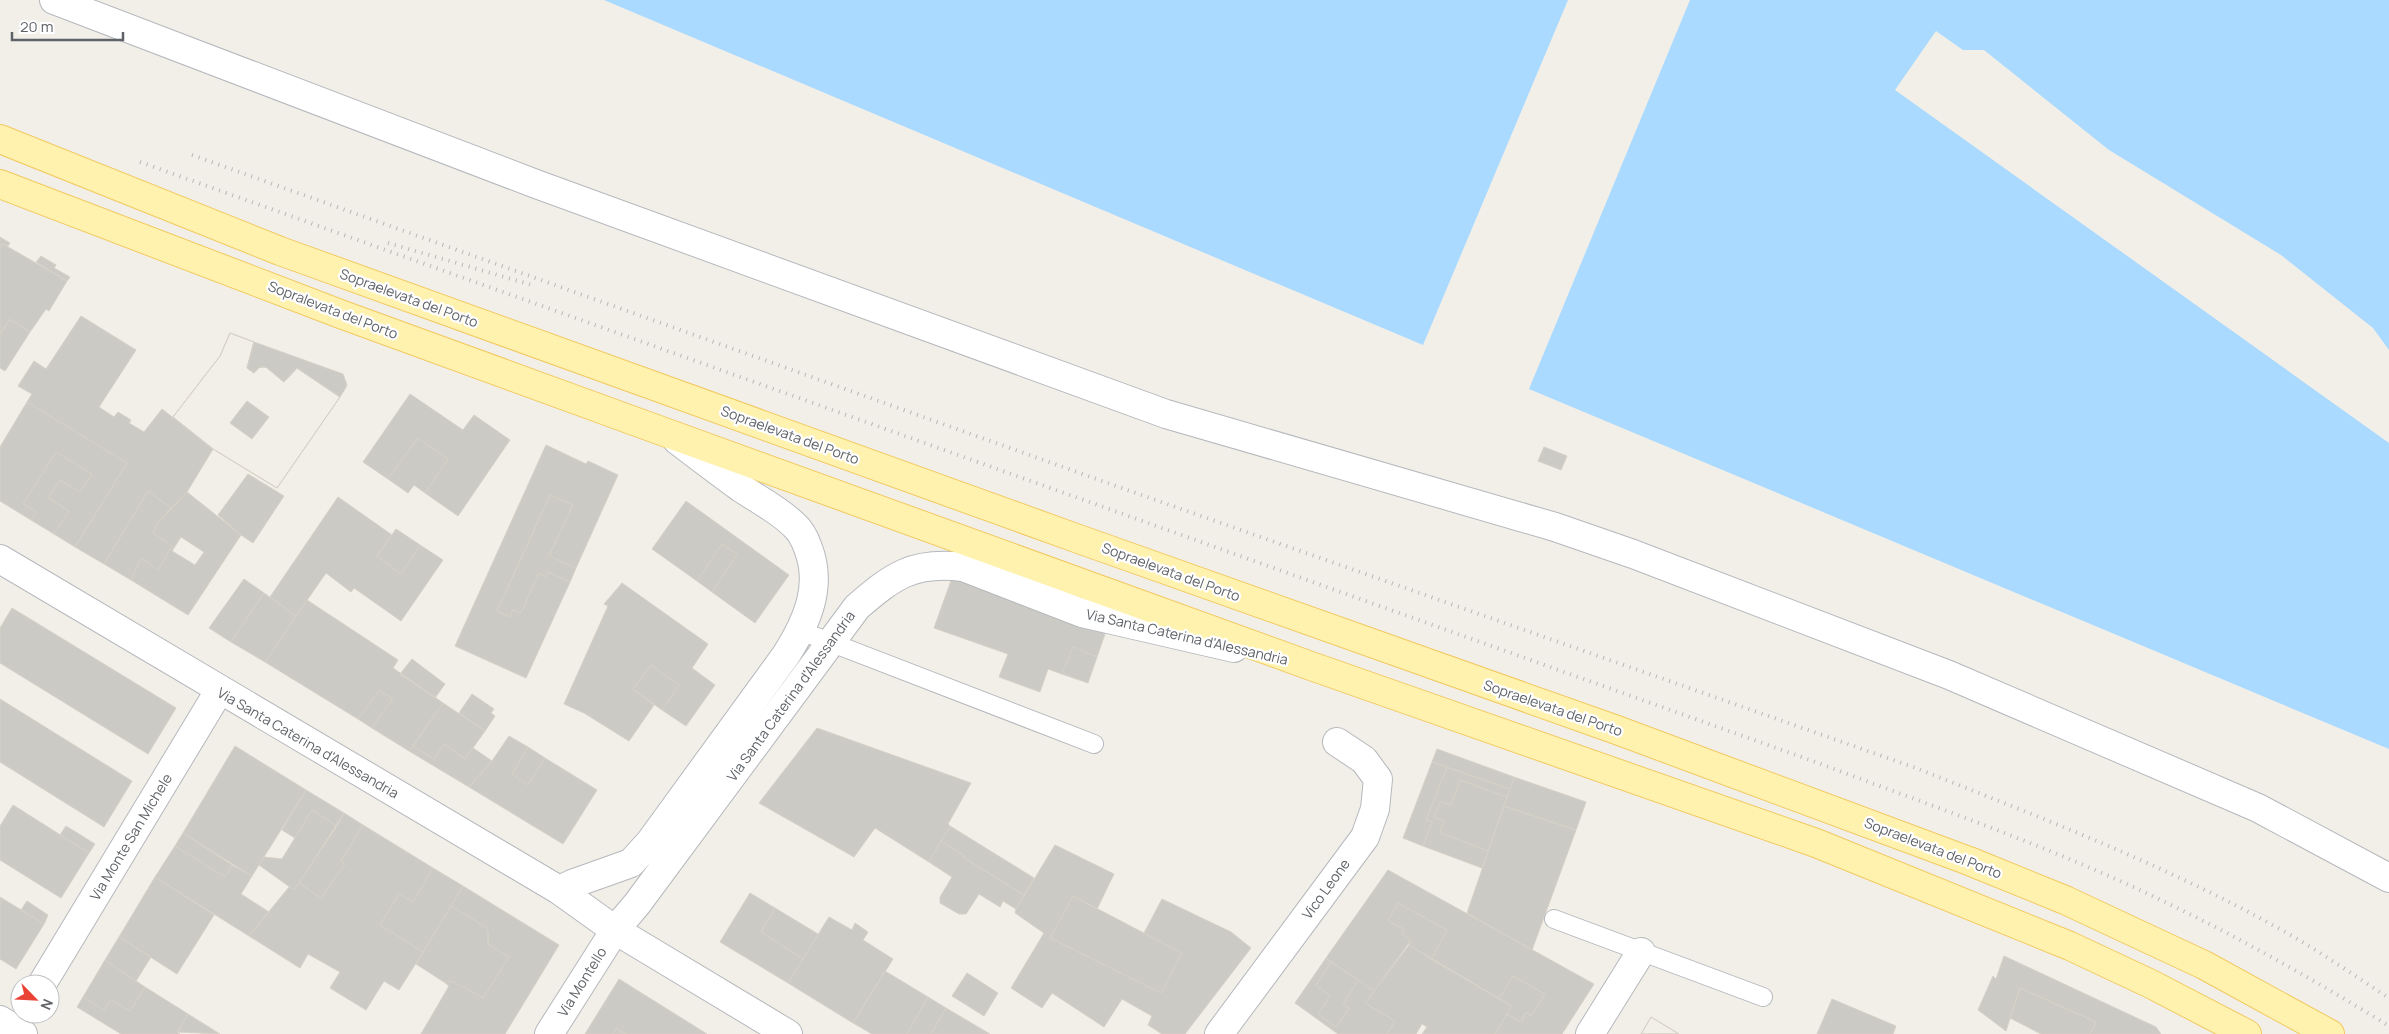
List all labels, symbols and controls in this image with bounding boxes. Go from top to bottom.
scale bar [12,10,124,42]
text: 20 m [20,16,53,37]
street label: Sopraelevata del Porto [337,264,481,331]
street label: Sopralevata del Porto [266,276,401,343]
street label: Sopraelevata del Porto [718,401,862,468]
street label: Sopraelevata del Porto [1099,538,1243,605]
street label: Via Santa Caterina d'Alessandria [1084,604,1290,669]
street label: Via Santa Caterina d'Alessandria [722,607,859,785]
street label: Sopraelevata del Porto [1481,675,1625,740]
street label: Via Santa Caterina d'Alessandria [214,683,402,802]
street label: Via Monte San Michele [85,770,176,904]
street label: Sopraelevata del Porto [1862,813,2005,883]
street label: Vico Leone [1297,855,1354,923]
street label: Via Montello [553,943,610,1020]
north arrow [10,974,60,1024]
text: N [37,996,58,1013]

